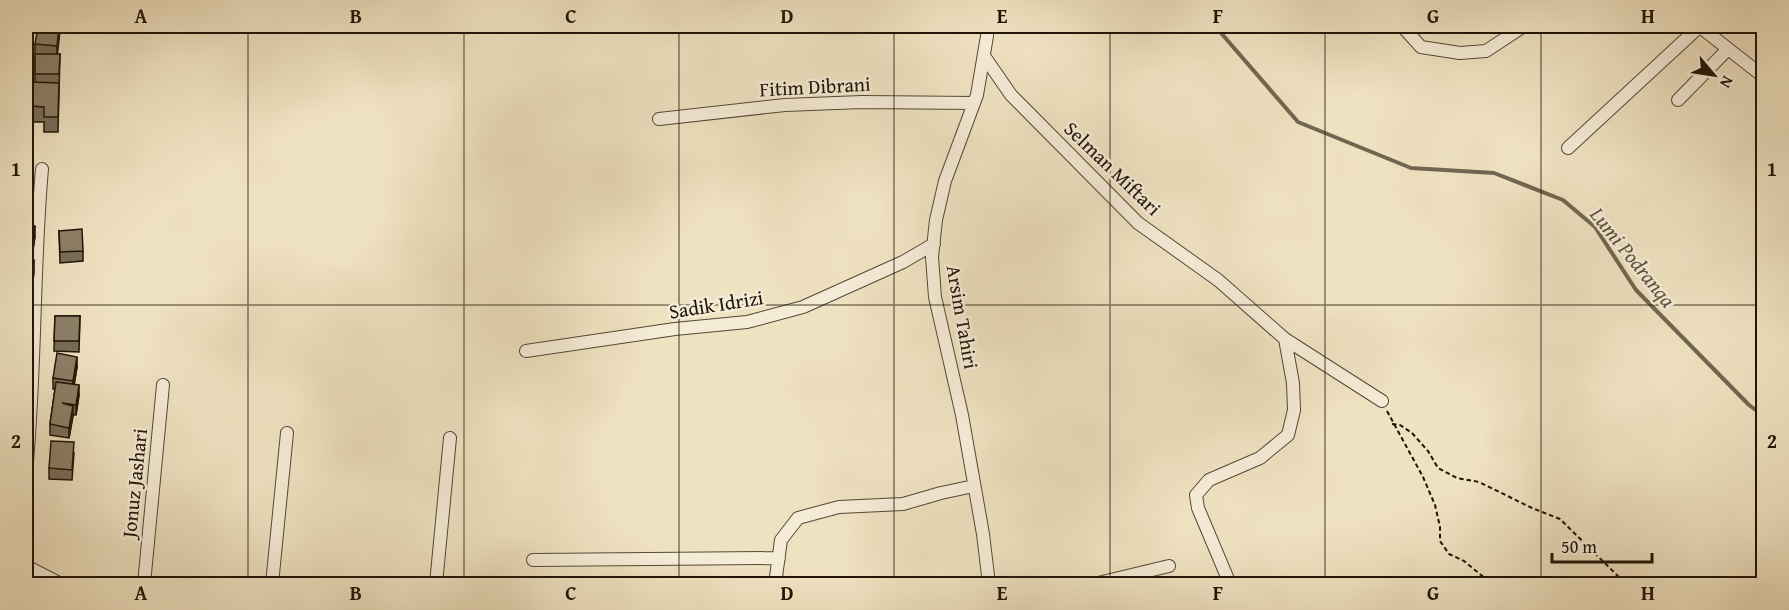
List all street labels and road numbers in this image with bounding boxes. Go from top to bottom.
street label: Fitim Dibrani [759,69,872,103]
street label: Selman Miftari [1058,114,1168,222]
street label: Arsim Tahiri [940,263,986,372]
street label: Sadik Idrizi [667,282,766,326]
street label: Jonuz Jashari [114,426,154,542]

